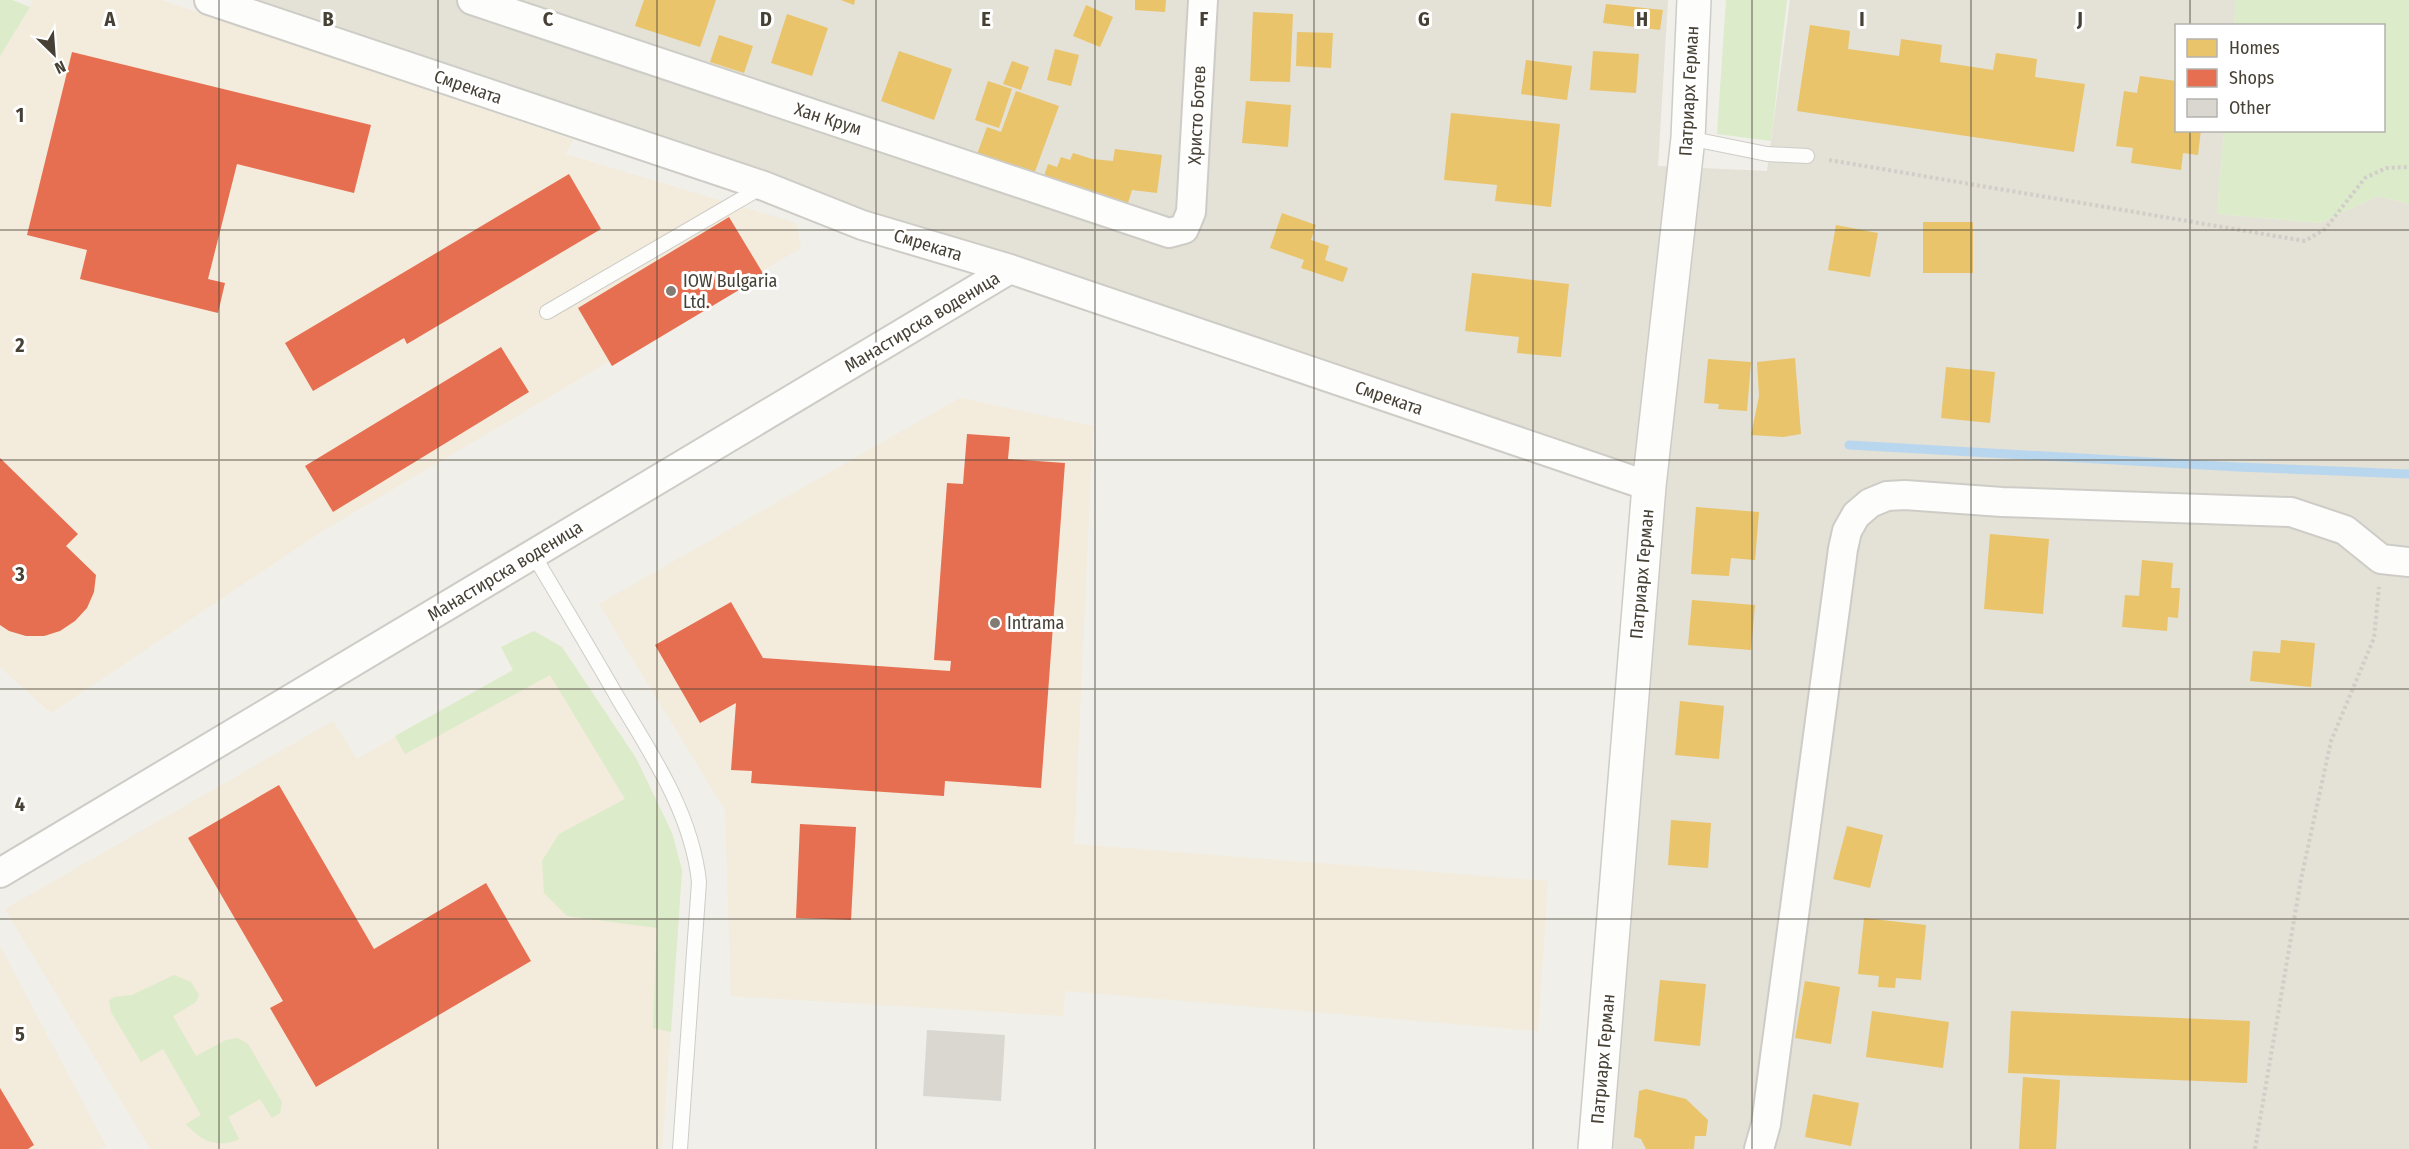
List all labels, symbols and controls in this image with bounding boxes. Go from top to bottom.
text: A [104,7,117,31]
text: B [322,7,334,31]
text: C [543,7,554,31]
text: D [760,7,772,31]
text: E [981,7,991,31]
text: F [1200,7,1209,31]
text: G [1418,7,1430,31]
text: H [1636,7,1648,31]
text: I [1859,7,1865,31]
text: J [2076,7,2083,31]
north arrow [24,24,84,84]
legend [2175,24,2385,132]
street label: Патриарх Герман [1675,25,1703,157]
text: Homes [2229,37,2280,59]
text: N [52,57,68,78]
street label: Смреката [431,65,505,109]
street label: Христо Ботев [1183,65,1211,165]
text: Shops [2229,67,2274,89]
text: Other [2229,97,2272,119]
street label: Хан Крум [792,98,864,140]
text: 1 [16,103,24,127]
street label: Смреката [891,224,965,266]
street label: Манастирска воденица [840,267,1004,377]
place label: IOW Bulgaria Ltd. [683,270,777,313]
marker: IOW Bulgaria Ltd. [664,284,678,298]
text: 2 [14,333,25,357]
street label: Смреката [1352,376,1426,420]
street label: Патриарх Герман [1625,508,1659,640]
street label: Манастирска воденица [423,516,587,626]
text: 3 [14,562,25,586]
place label: Intrama [1007,612,1064,634]
marker: Intrama [988,616,1002,630]
text: 4 [15,792,25,816]
street label: Патриарх Герман [1586,993,1620,1125]
text: 5 [15,1022,25,1046]

